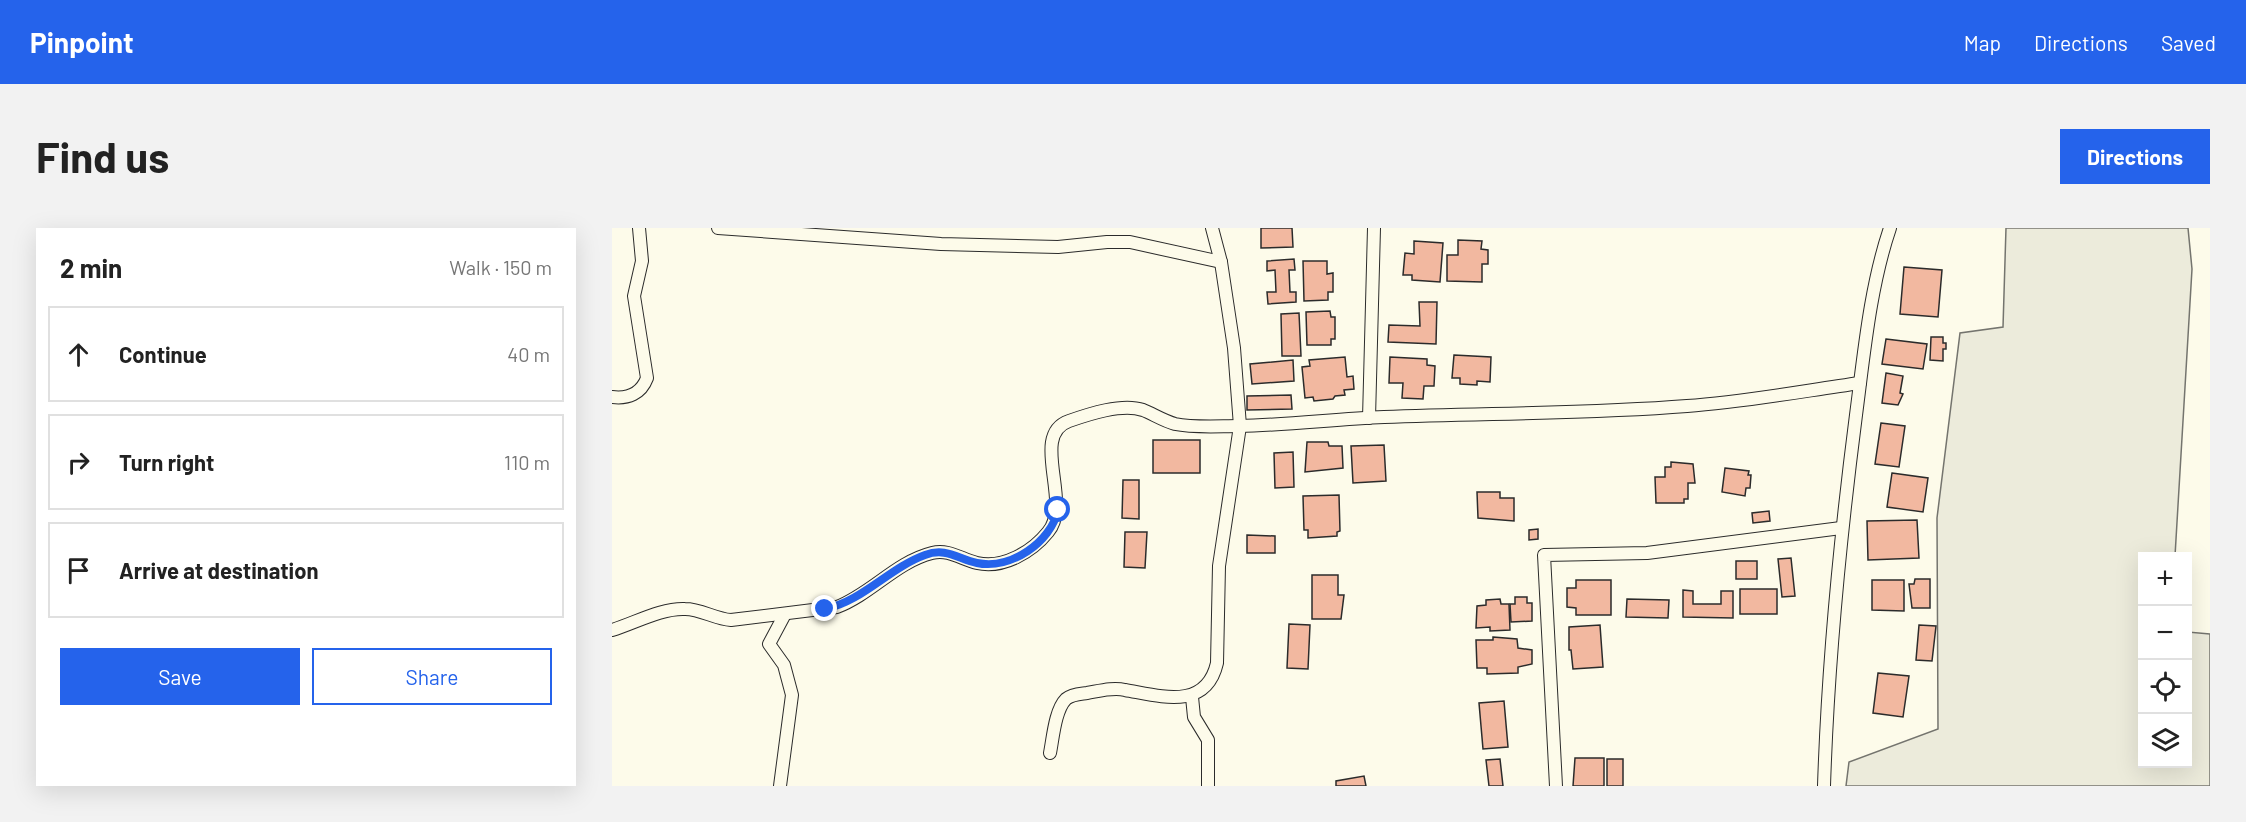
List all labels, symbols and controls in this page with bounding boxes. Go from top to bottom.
text: Pinpoint [30,25,134,59]
text: Map [1964,30,2001,55]
text: Directions [2034,30,2128,55]
text: Saved [2161,30,2216,55]
button: Directions [2060,129,2210,184]
text: Find us [36,131,169,181]
text: 2 min [60,252,122,283]
text: Walk · 150 m [449,255,552,279]
icon: ahead [62,338,95,371]
text: Continue [119,341,207,367]
text: 40 m [507,342,550,366]
icon: right [62,446,95,479]
text: Turn right [119,449,214,475]
text: 110 m [504,450,550,474]
route start [1044,496,1070,522]
map controls [2138,552,2192,768]
button: + [2138,552,2192,606]
icon: arrive [62,554,95,587]
text: Arrive at destination [119,557,318,583]
route end [811,595,837,621]
button: − [2138,606,2192,660]
button: Save [60,648,300,705]
button: Share [312,648,552,705]
button: locate [2138,660,2192,714]
button: layers [2138,714,2192,768]

